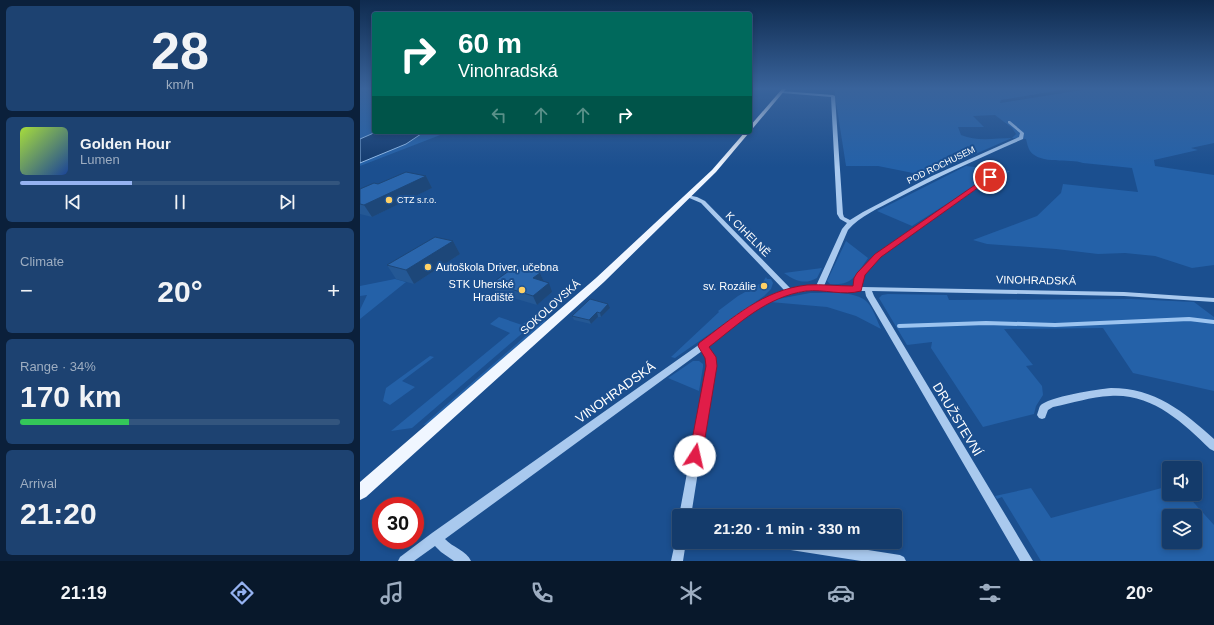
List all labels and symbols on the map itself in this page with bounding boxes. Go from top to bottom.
street label: POD ROCHUSEM [905,144,977,186]
pin [973,160,1007,194]
marker: CTZ s.r.o. [384,195,394,205]
place label: CTZ s.r.o. [397,195,437,205]
street label: K CIHELNĚ [723,209,773,259]
place label: Autoškola Driver, učebna [436,261,559,273]
marker: Autoškola Driver, učebna [423,262,433,272]
street label: VINOHRADSKÁ [996,273,1077,287]
street label: SOKOLOVSKÁ [518,277,583,337]
place label: STK Uherské Hradiště [449,278,514,303]
place label: sv. Rozálie [703,280,756,292]
marker: sv. Rozálie [759,281,769,291]
marker: STK Uherské Hradiště [517,285,527,295]
street label: VINOHRADSKÁ [573,358,658,426]
street label: DRUŽSTEVNÍ [930,380,986,459]
position arrow [674,435,716,477]
speed limit sign: 30 [372,497,424,549]

